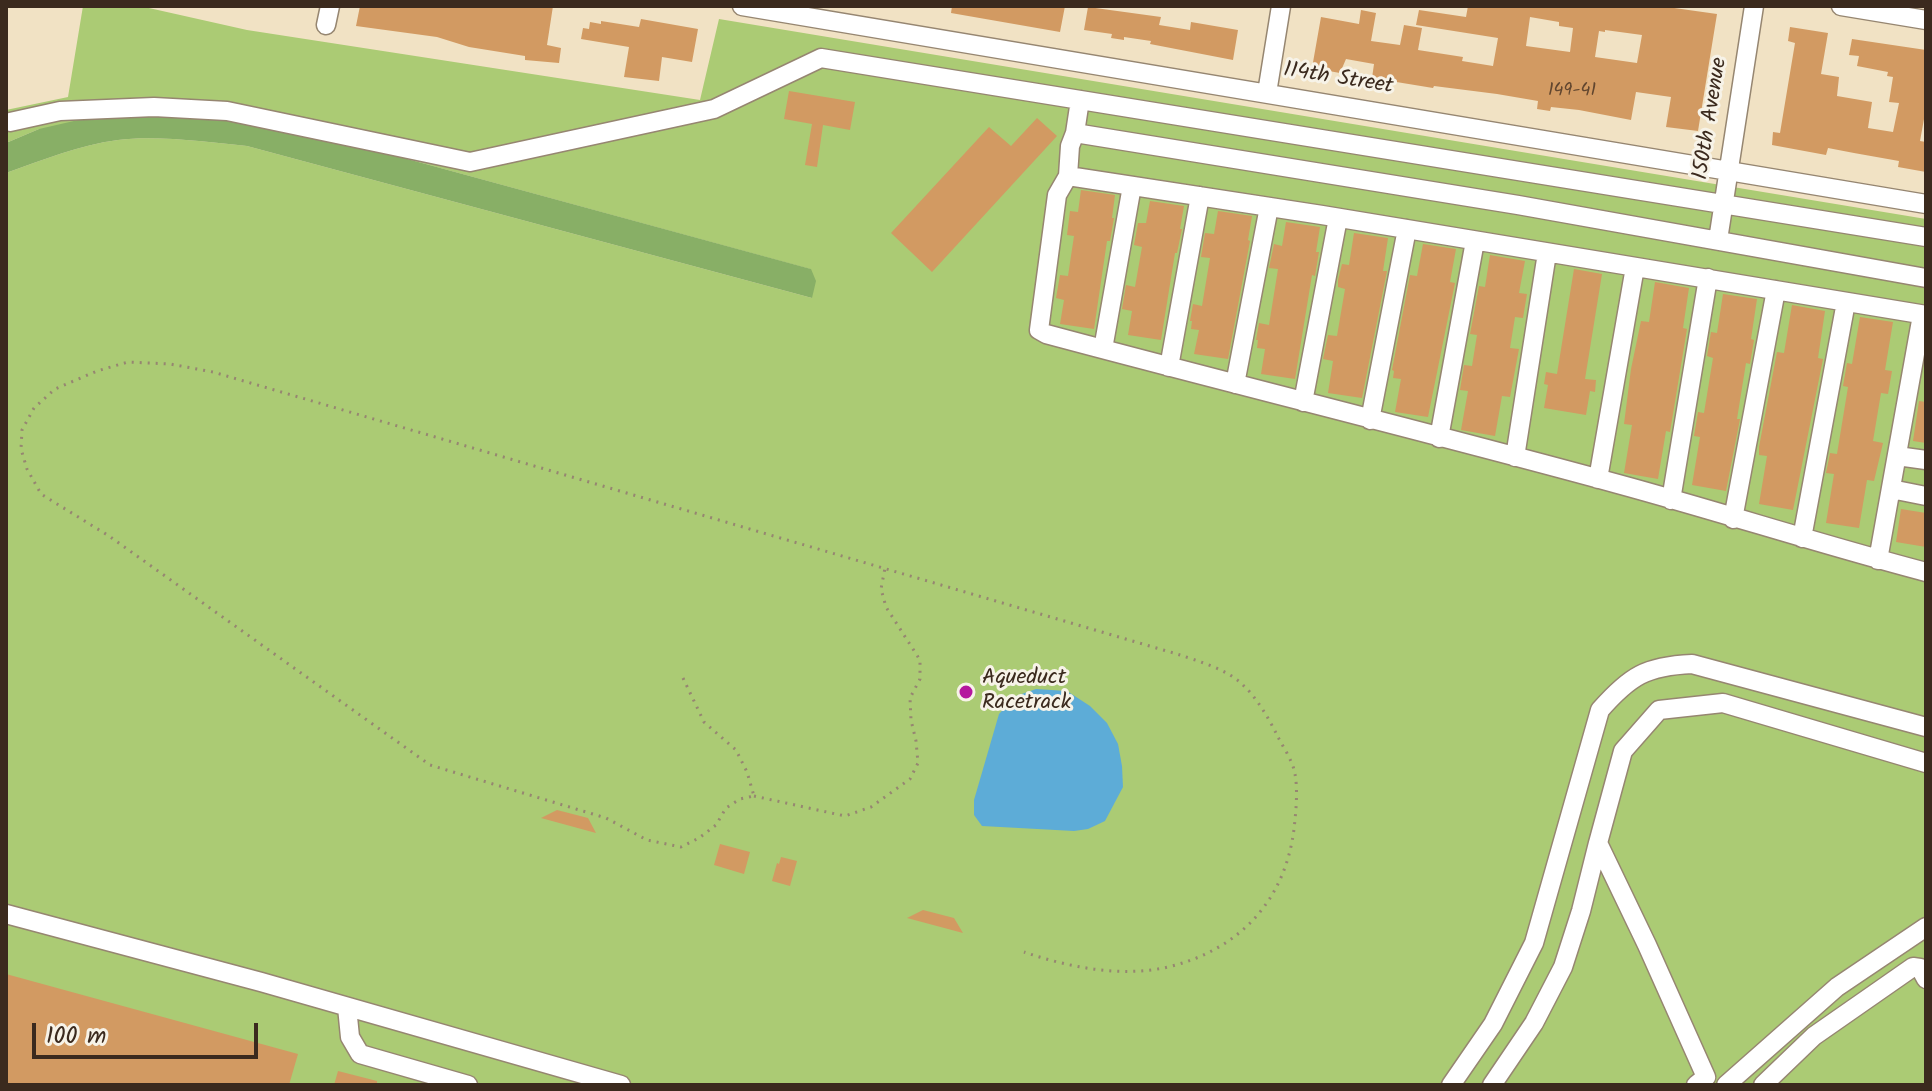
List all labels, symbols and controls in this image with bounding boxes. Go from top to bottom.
street label: 150th Avenue [1689,56,1735,182]
street label: 114th Street [1281,58,1395,102]
house number: 149-41 [1548,81,1596,103]
place label: Aqueduct Racetrack [982,666,1071,718]
marker: Aqueduct Racetrack [957,683,975,701]
scale bar [36,1007,262,1057]
text: 100 m [46,1017,106,1056]

